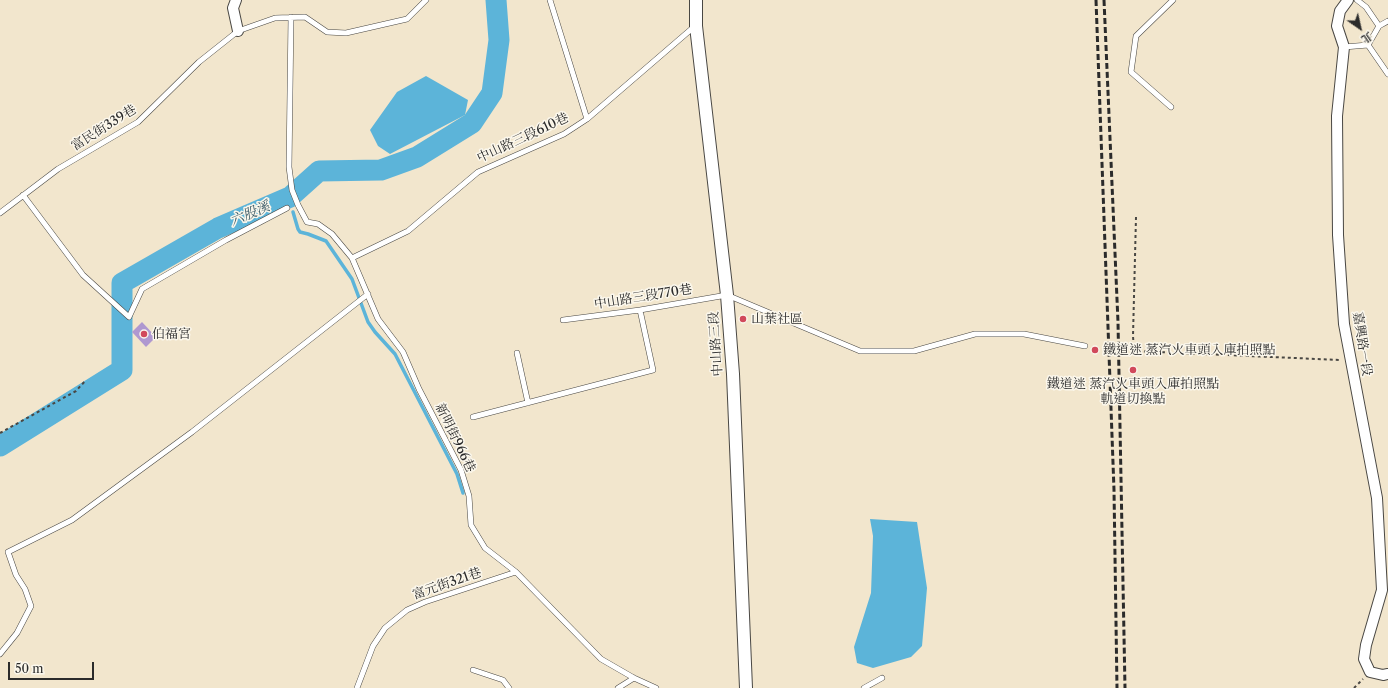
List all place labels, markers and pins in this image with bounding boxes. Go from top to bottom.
place label: 山葉社區 [751,311,803,327]
marker: 山葉社區 [738,314,748,324]
place label: 伯福宮 [152,326,191,342]
marker: 伯福宮 [139,329,149,339]
place label: 鐵道迷 蒸汽火車頭入庫拍照點 [1103,342,1275,358]
marker: 鐵道迷 蒸汽火車頭入庫拍照點 [1090,345,1100,355]
marker: 鐵道迷 蒸汽火車頭入庫拍照點 軌道切換點 [1128,365,1138,375]
place label: 鐵道迷 蒸汽火車頭入庫拍照點 軌道切換點 [1047,376,1219,407]

